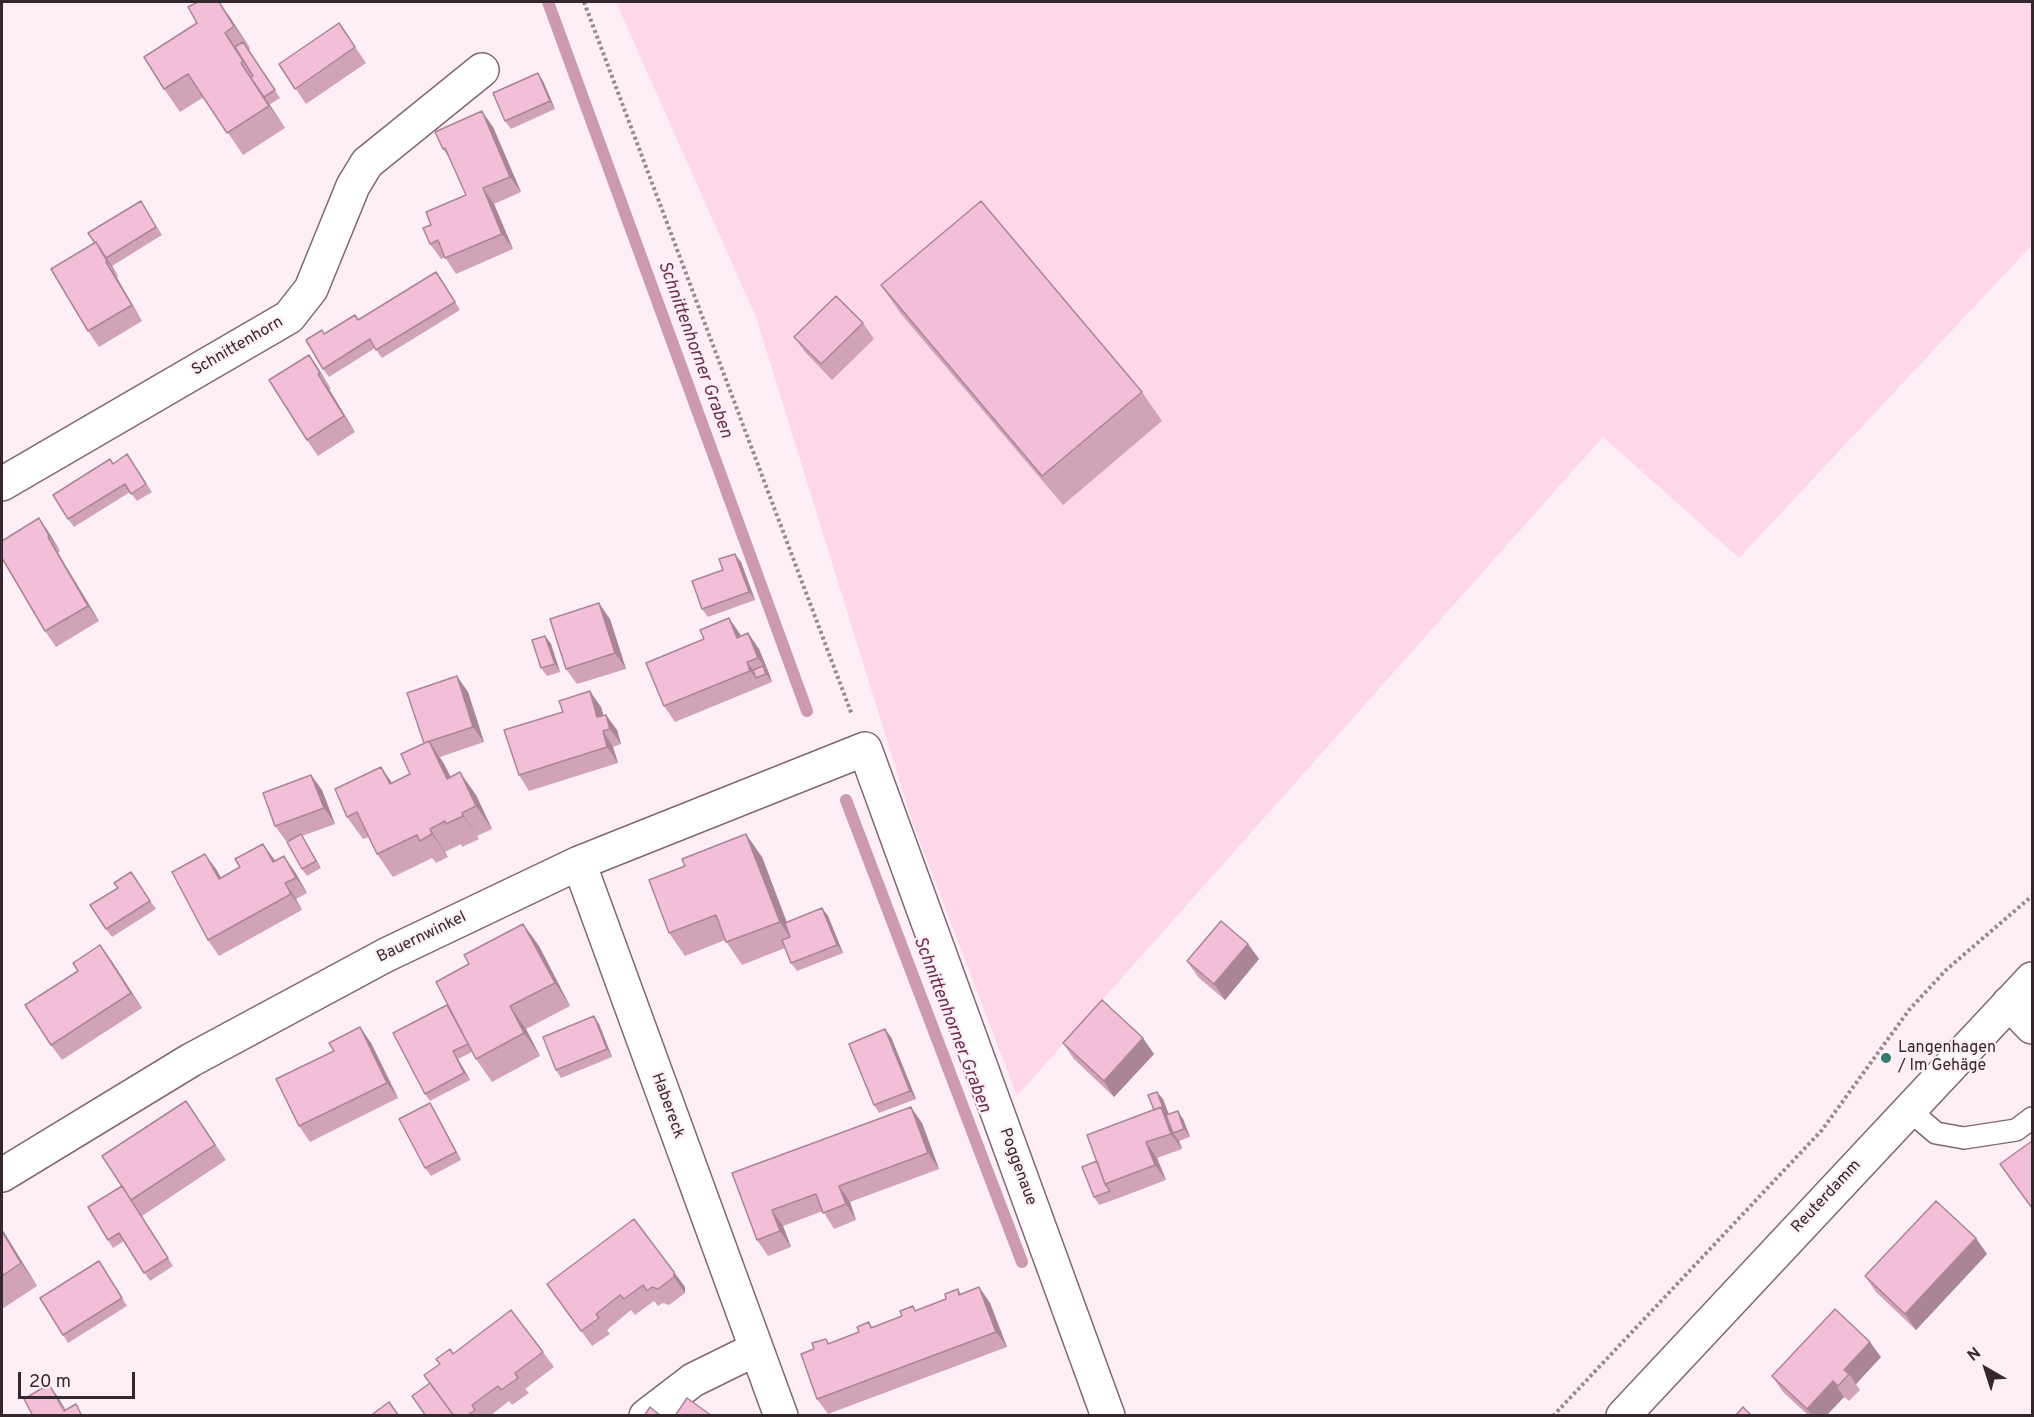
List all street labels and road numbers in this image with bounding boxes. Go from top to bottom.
street label: Schnittenhorn [189,313,287,381]
street label: Bauernwinkel [374,908,470,968]
street label: Habereck [646,1071,688,1141]
street label: Poggenaue [994,1126,1040,1208]
street label: Reuterdamm [1788,1156,1866,1238]

